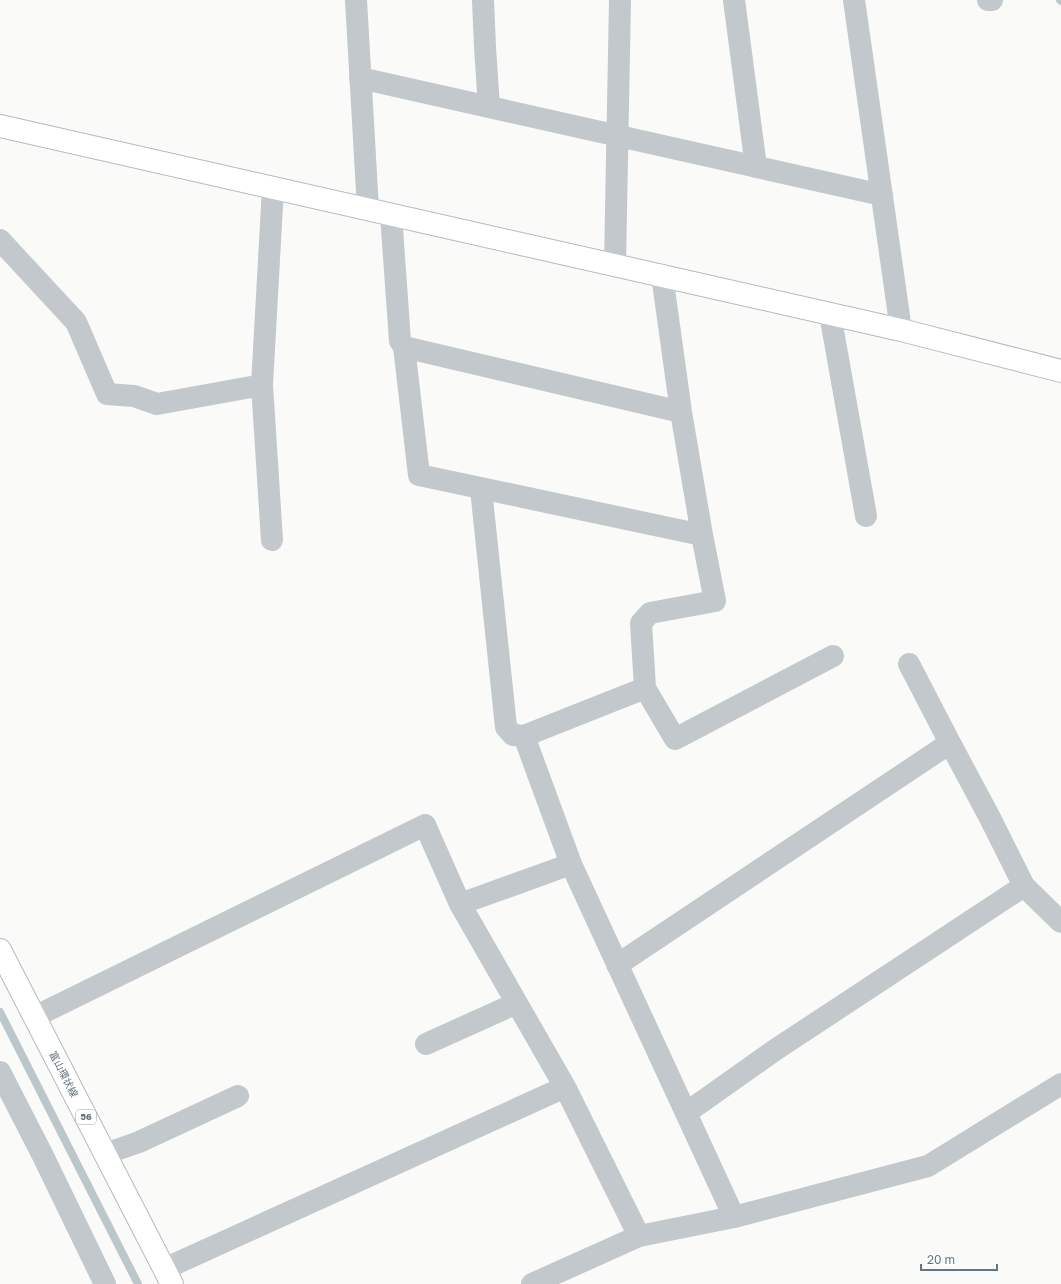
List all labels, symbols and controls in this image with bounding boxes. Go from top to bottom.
street label: 富山環状線 [47,1049,81,1099]
road number: 56 [76,1110,96,1124]
scale bar [921,1246,997,1272]
text: 20 m [927,1252,955,1267]

